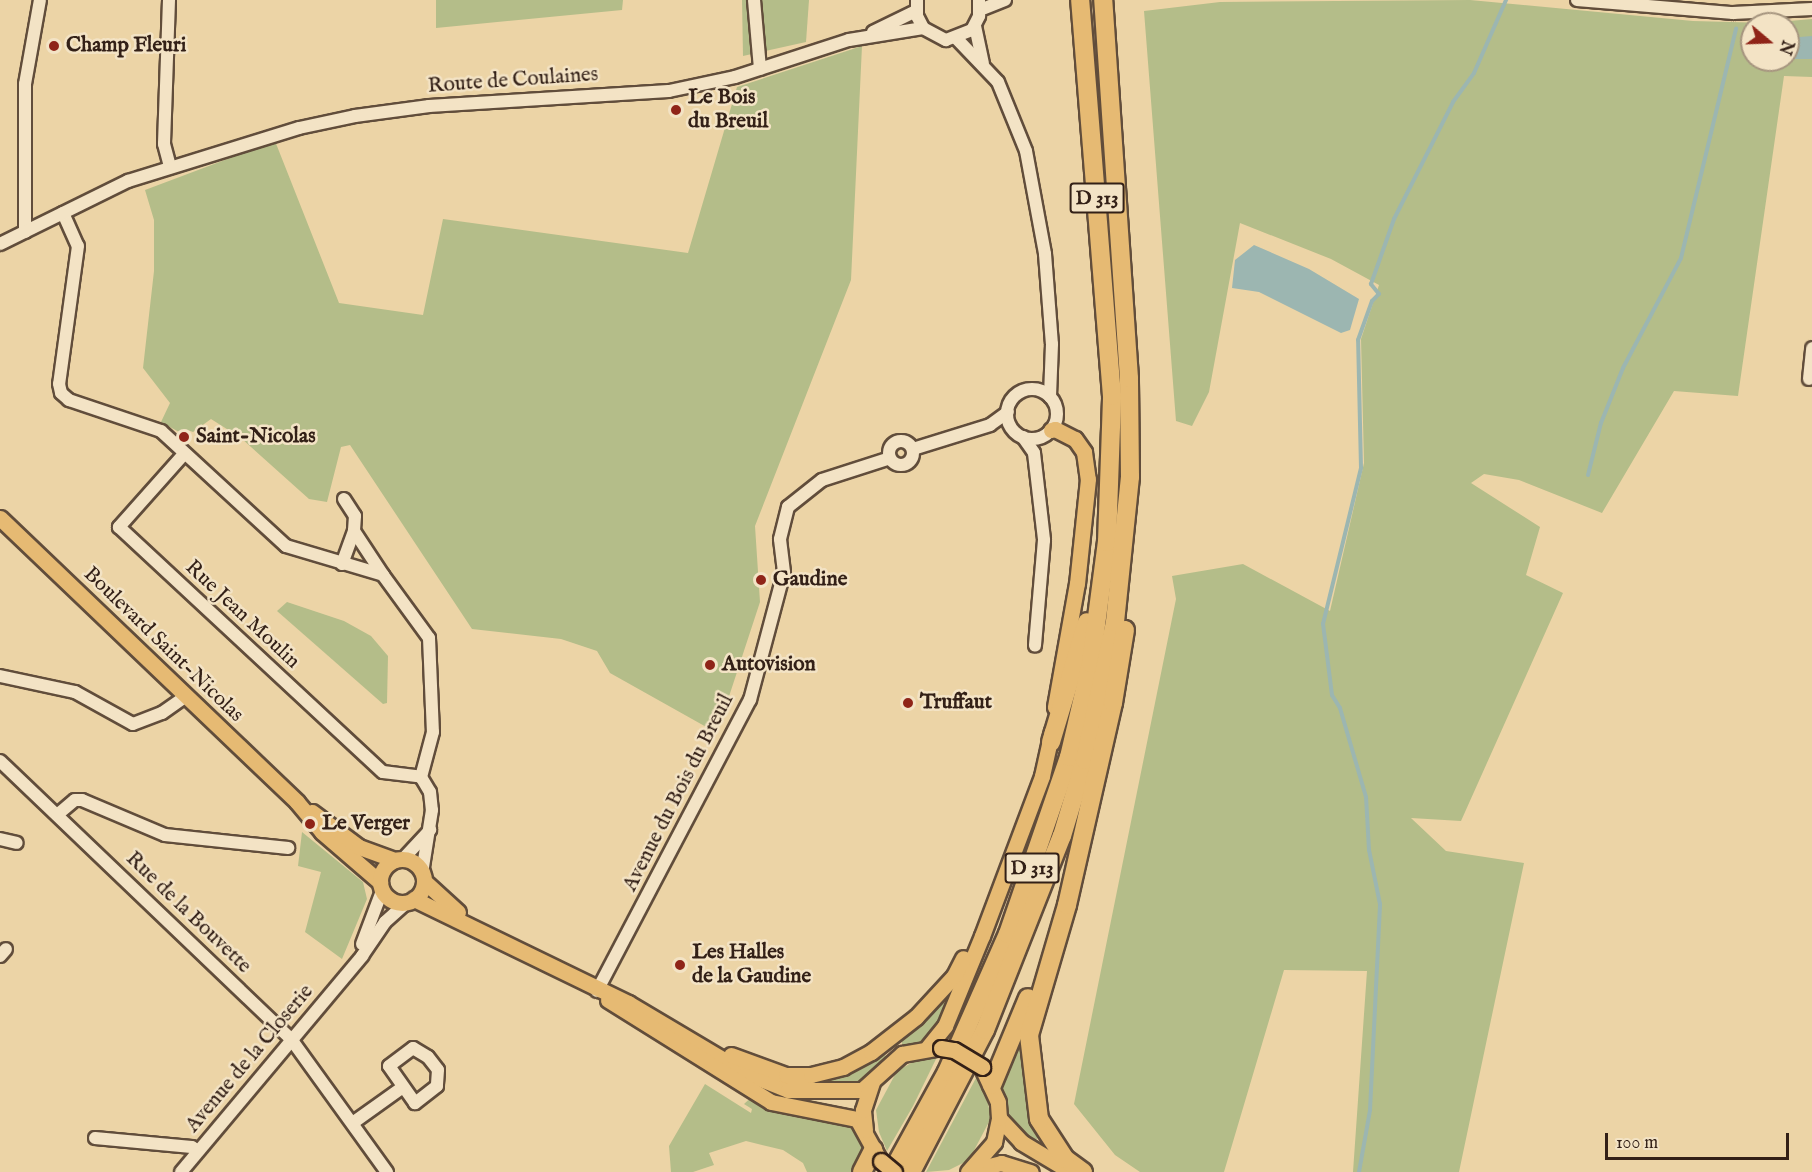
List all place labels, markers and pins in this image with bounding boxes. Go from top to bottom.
place label: Champ Fleuri [66,33,186,59]
marker: Champ Fleuri [47,39,61,53]
place label: Le Bois du Breuil [688,85,768,135]
marker: Le Bois du Breuil [669,103,683,117]
place label: Saint-Nicolas [196,424,316,450]
marker: Saint-Nicolas [177,430,191,444]
place label: Gaudine [773,567,847,593]
marker: Gaudine [754,573,768,587]
place label: Autovision [722,652,816,678]
marker: Autovision [703,658,717,672]
place label: Truffaut [920,690,992,716]
marker: Truffaut [901,696,915,710]
place label: Le Verger [322,811,410,837]
marker: Le Verger [303,817,317,831]
place label: Les Halles de la Gaudine [692,940,811,990]
marker: Les Halles de la Gaudine [673,958,687,972]

